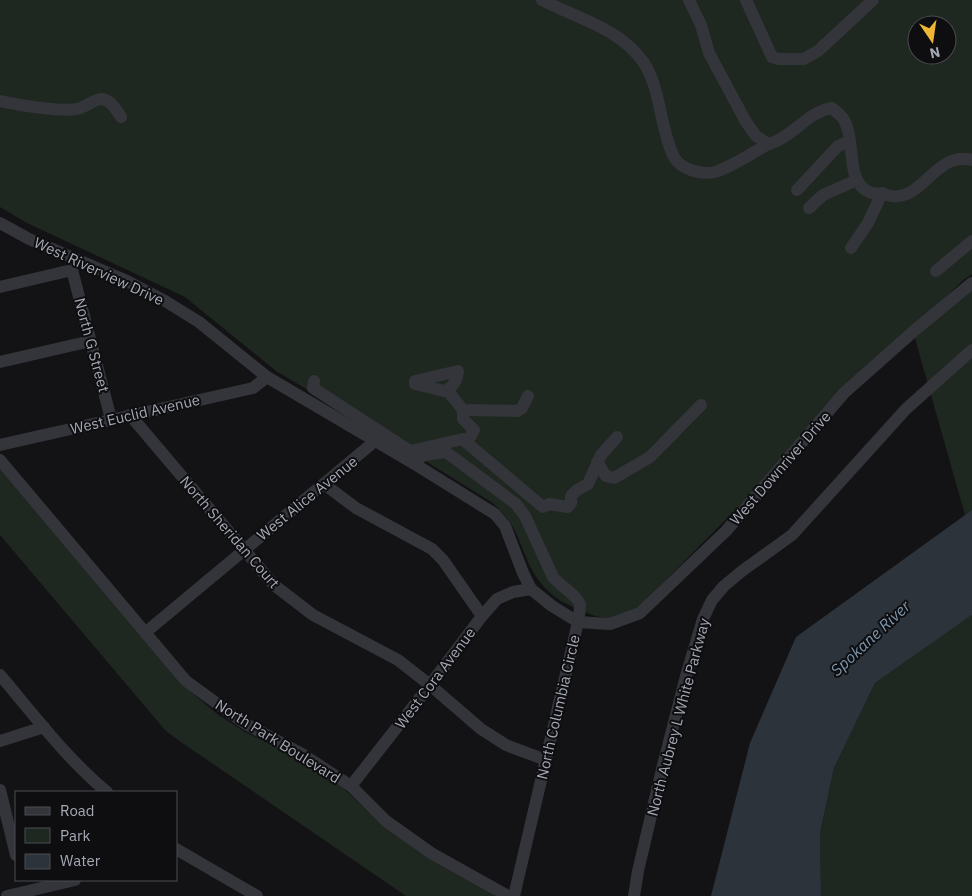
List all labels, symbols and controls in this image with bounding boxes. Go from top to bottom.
north arrow [907,15,957,65]
text: N [928,43,942,63]
street label: West Riverview Drive [31,233,167,309]
street label: North G Street [70,296,114,394]
street label: West Euclid Avenue [68,390,202,438]
street label: West Downriver Drive [725,407,835,529]
street label: West Alice Avenue [253,452,361,544]
street label: North Sheridan Court [176,472,284,592]
water label: Spokane River [826,595,915,680]
street label: North Aubrey L White Parkway [642,615,714,818]
street label: West Cora Avenue [391,623,479,733]
street label: North Columbia Circle [532,633,584,781]
street label: North Park Boulevard [212,695,344,787]
legend [15,791,178,881]
text: Road [60,801,95,820]
text: Park [60,826,90,845]
text: Water [60,851,101,870]

